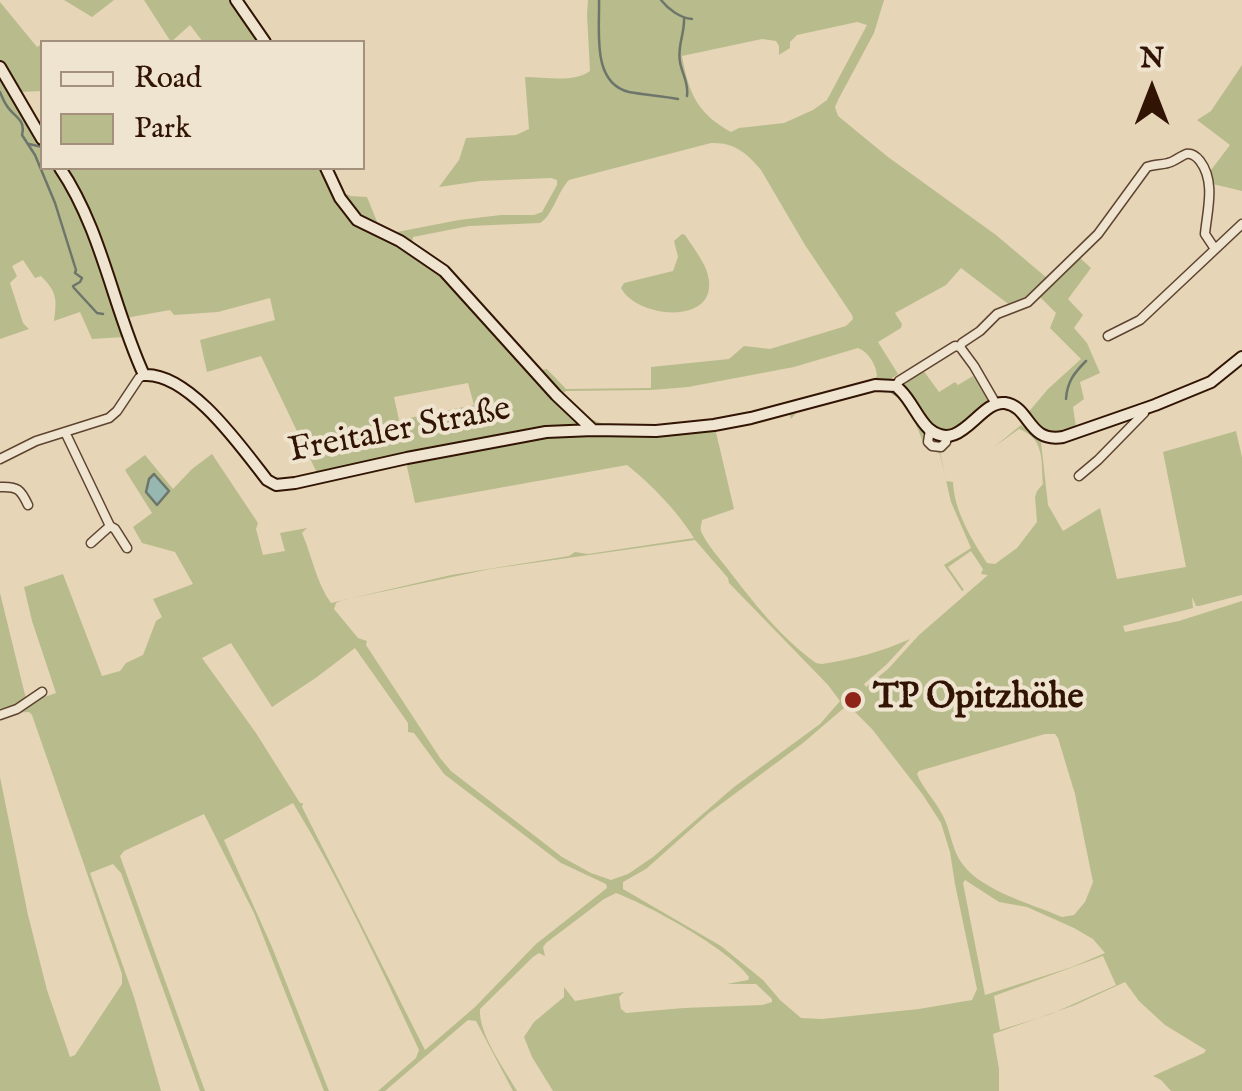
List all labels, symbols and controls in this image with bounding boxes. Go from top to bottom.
legend [40,40,365,170]
north arrow [1102,40,1202,140]
text: N [1140,42,1164,77]
text: Road [134,60,202,98]
text: Park [134,110,191,148]
street label: Freitaler Straße [286,390,514,474]
place label: TP Opitzhöhe [873,679,1083,721]
marker: TP Opitzhöhe [842,689,864,711]

